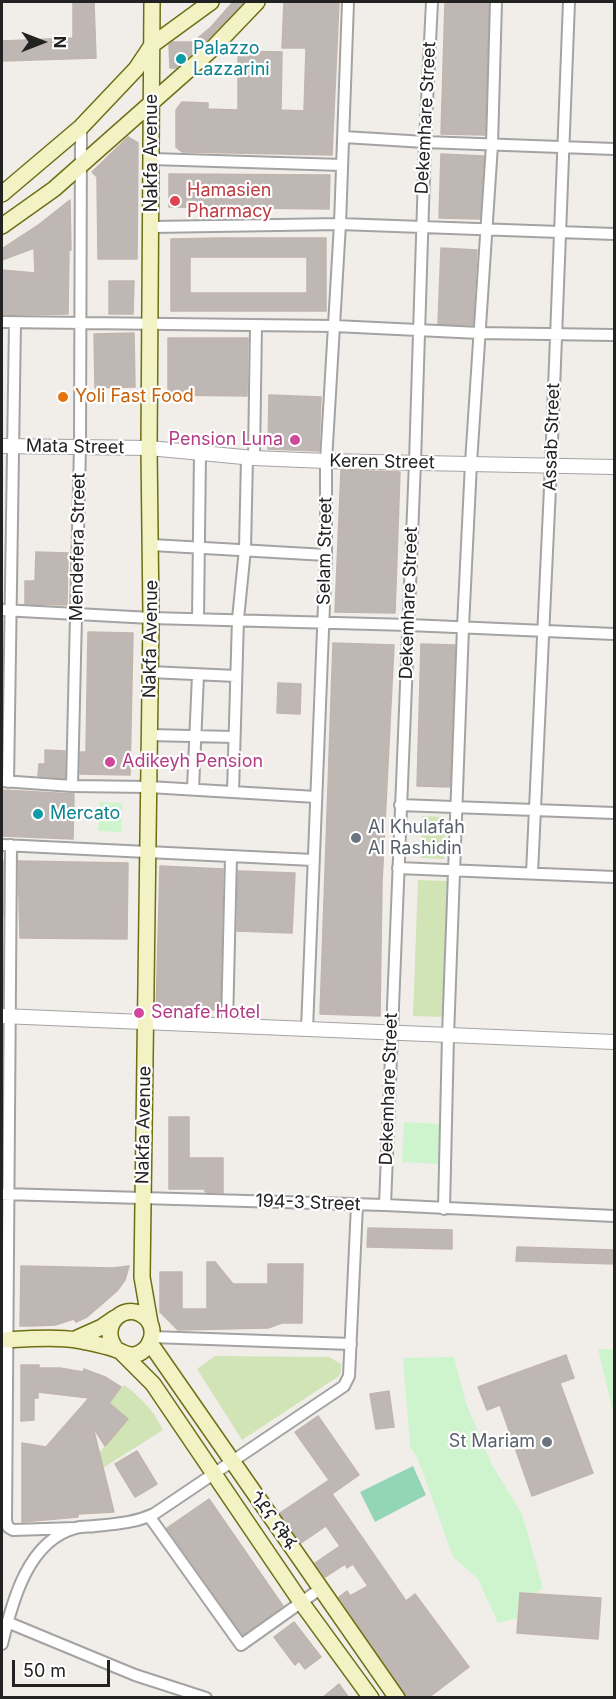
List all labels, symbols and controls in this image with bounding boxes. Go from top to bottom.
north arrow [12,12,72,72]
text: N [50,36,70,48]
place label: Palazzo Lazzarini [193,38,270,80]
street label: Dekemhare Street [411,41,441,195]
marker: Palazzo Lazzarini [174,52,188,66]
street label: Nakfa Avenue [141,94,163,212]
place label: Hamasien Pharmacy [187,180,272,222]
marker: Hamasien Pharmacy [168,194,182,208]
street label: Assab Street [539,382,565,492]
place label: Yoli Fast Food [75,386,194,408]
marker: Yoli Fast Food [56,390,70,404]
place label: Pension Luna [169,429,283,451]
marker: Pension Luna [288,433,302,447]
street label: Mata Street [26,435,124,459]
street label: Keren Street [329,450,435,474]
street label: Mendefera Street [66,473,90,621]
street label: Selam Street [313,497,337,605]
street label: Dekemhare Street [396,526,422,680]
street label: Nakfa Avenue [139,580,163,698]
place label: Adikeyh Pension [122,751,263,773]
marker: Adikeyh Pension [103,755,117,769]
place label: Mercato [50,803,120,825]
marker: Mercato [31,807,45,821]
place label: Al Khulafah Al Rashidin [368,817,465,860]
marker: Al Khulafah Al Rashidin [349,831,363,845]
place label: Senafe Hotel [151,1002,260,1024]
marker: Senafe Hotel [132,1006,146,1020]
street label: Dekemhare Street [376,1012,402,1166]
street label: Nakfa Avenue [132,1066,156,1184]
street label: 194-3 Street [255,1190,361,1216]
place label: St Mariam [449,1431,535,1453]
marker: St Mariam [540,1435,554,1449]
street label: ጎደና ናቅፋ [245,1487,301,1555]
scale bar [15,1648,112,1686]
text: 50 m [23,1660,66,1681]

